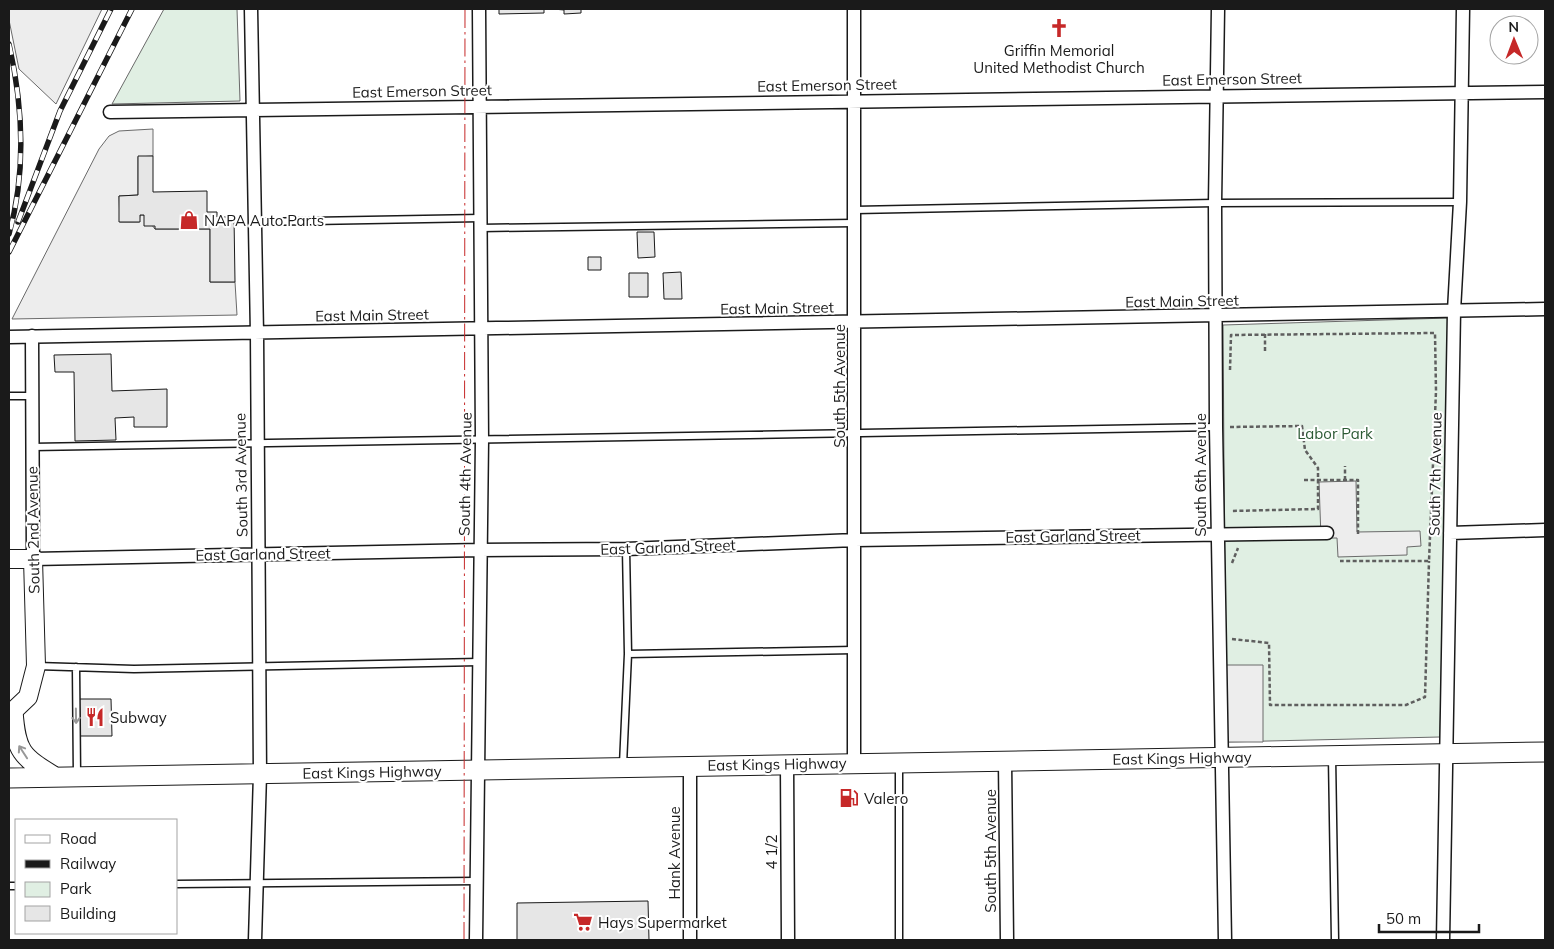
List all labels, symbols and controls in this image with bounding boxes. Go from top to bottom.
north arrow [1489,15,1539,65]
church icon: Griffin Memorial United Methodist Church [1048,17,1070,39]
text: N [1508,18,1519,36]
place label: Griffin Memorial United Methodist Church [973,41,1145,77]
street label: East Emerson Street [1162,68,1302,90]
street label: East Emerson Street [757,74,897,96]
street label: East Emerson Street [352,80,492,102]
shop icon: NAPA Auto Parts [178,209,200,231]
place label: NAPA Auto Parts [204,211,324,230]
street label: East Main Street [1125,291,1239,311]
street label: East Main Street [720,298,834,318]
street label: East Main Street [315,305,429,325]
street label: South 5th Avenue [830,324,849,448]
street label: South 4th Avenue [454,412,476,536]
street label: South 7th Avenue [1424,412,1446,536]
street label: South 3rd Avenue [230,413,252,537]
street label: South 6th Avenue [1191,413,1210,537]
park label: Labor Park [1297,424,1373,443]
street label: South 2nd Avenue [22,466,44,594]
street label: East Garland Street [1005,525,1141,547]
street label: East Garland Street [600,535,736,559]
street label: East Garland Street [195,543,331,565]
restaurant icon: Subway [84,706,106,728]
one-way arrow [71,708,81,724]
place label: Subway [110,708,167,727]
one-way arrow [17,746,27,760]
street label: East Kings Highway [1112,747,1252,769]
street label: East Kings Highway [707,753,847,775]
street label: East Kings Highway [302,761,442,783]
fuel station icon: Valero [838,787,860,809]
place label: Valero [864,789,908,808]
street label: South 5th Avenue [981,789,1000,913]
street label: Hank Avenue [665,806,684,900]
legend [15,819,178,934]
text: Road [60,829,97,848]
street label: 4 1/2 [762,834,781,870]
text: Railway [60,854,116,873]
text: Park [60,879,92,898]
scale bar [1379,902,1479,934]
text: Building [60,904,116,923]
text: 50 m [1386,909,1421,928]
supermarket icon: Hays Supermarket [572,911,594,933]
place label: Hays Supermarket [598,913,727,932]

